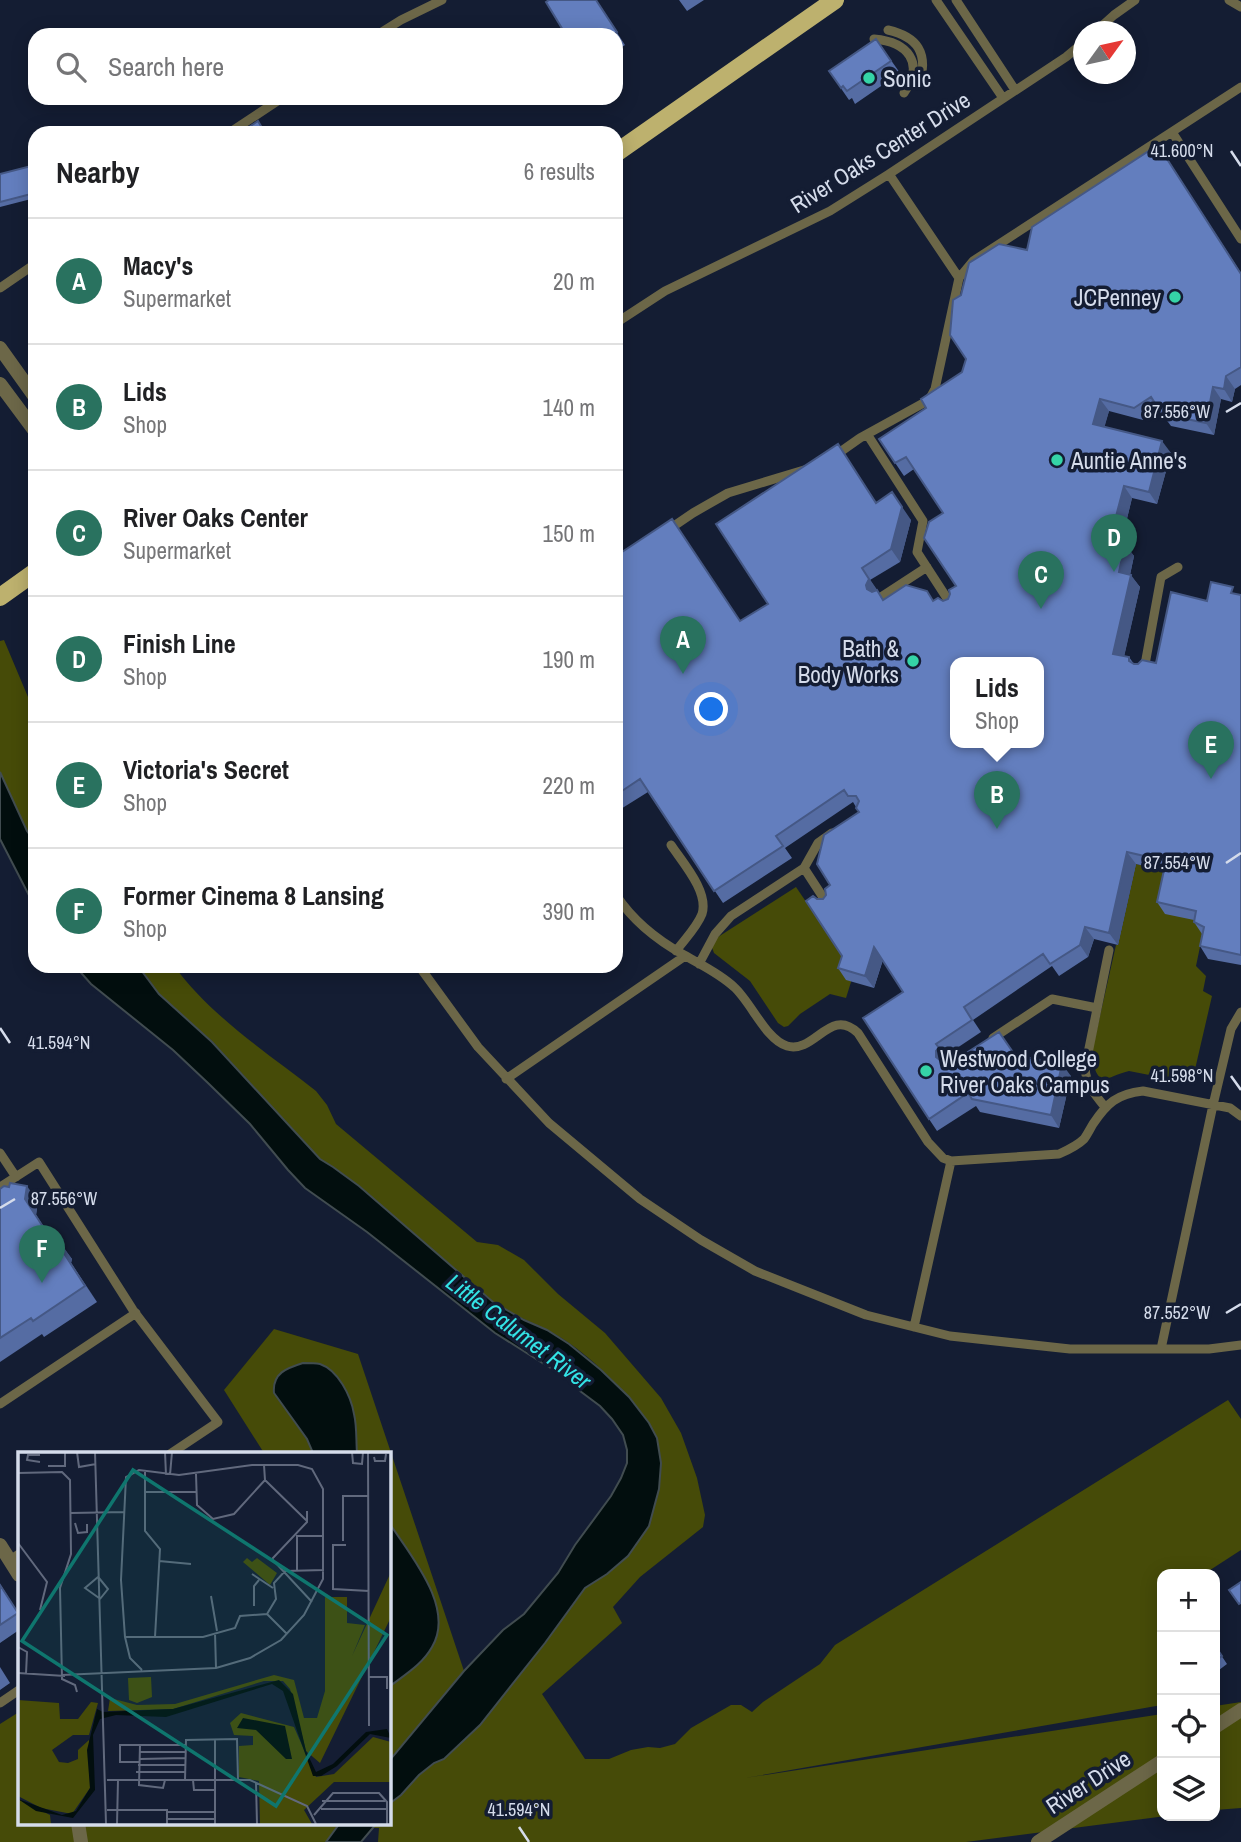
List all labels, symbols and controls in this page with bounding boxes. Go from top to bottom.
north arrow [1073,21,1136,84]
search box [28,28,623,105]
icon: search [52,48,90,86]
text: Search here [108,49,224,84]
place label: Sonic [883,63,931,94]
marker: Sonic [861,70,877,86]
street label: River Oaks Center Drive [784,84,976,220]
text: 41.600°N [1151,138,1214,163]
text: Nearby [56,152,139,192]
text: 6 results [524,156,595,187]
text: Macy's [123,248,193,283]
text: A [72,266,86,297]
text: 20 m [553,266,595,297]
place label: JCPenney [1074,282,1162,313]
text: Supermarket [123,283,231,314]
marker: JCPenney [1167,289,1183,305]
text: Lids [123,374,167,409]
text: B [72,392,86,423]
text: 140 m [543,392,595,423]
text: 87.556°W [1144,399,1210,424]
text: Shop [123,409,167,440]
place label: Auntie Anne's [1070,445,1187,476]
marker: Auntie Anne's [1049,452,1065,468]
text: River Oaks Center [123,500,308,535]
pin: D [1091,514,1137,572]
text: C [72,518,86,549]
text: 150 m [543,518,595,549]
text: Supermarket [123,535,231,566]
pin: C [1018,551,1064,609]
pin: A [660,616,706,674]
text: Finish Line [123,626,236,661]
place label: Bath & Body Works [798,633,899,690]
text: D [72,644,86,675]
text: 190 m [543,644,595,675]
marker: Bath & Body Works [905,653,921,669]
popup [950,657,1044,748]
text: Shop [123,661,167,692]
text: Lids [975,670,1019,705]
your location [694,692,728,726]
text: Shop [975,705,1019,736]
pin: E [1188,721,1234,779]
text: Victoria's Secret [123,752,289,787]
text: E [73,770,85,801]
text: 220 m [543,770,595,801]
pin: B [974,771,1020,829]
text: Shop [123,787,167,818]
text: 87.554°W [1144,850,1210,875]
text: Former Cinema 8 Lansing [123,878,384,913]
text: F [73,896,85,927]
text: 390 m [543,896,595,927]
text: Shop [123,913,167,944]
text: 41.594°N [28,1030,91,1055]
place label: Westwood College River Oaks Campus [940,1043,1110,1100]
marker: Westwood College River Oaks Campus [918,1063,934,1079]
text: 41.598°N [1151,1063,1214,1088]
text: 87.556°W [31,1186,97,1211]
pin: F [19,1225,65,1283]
water label: Little Calumet River [440,1266,599,1397]
text: 87.552°W [1144,1300,1210,1325]
inset map [18,1452,390,1825]
map controls [1157,1569,1220,1821]
button: + [1157,1569,1220,1632]
button: − [1157,1632,1220,1695]
button: locate [1157,1695,1220,1758]
street label: River Drive [1040,1743,1136,1821]
button: layers [1157,1758,1220,1821]
text: 41.594°N [488,1797,551,1822]

